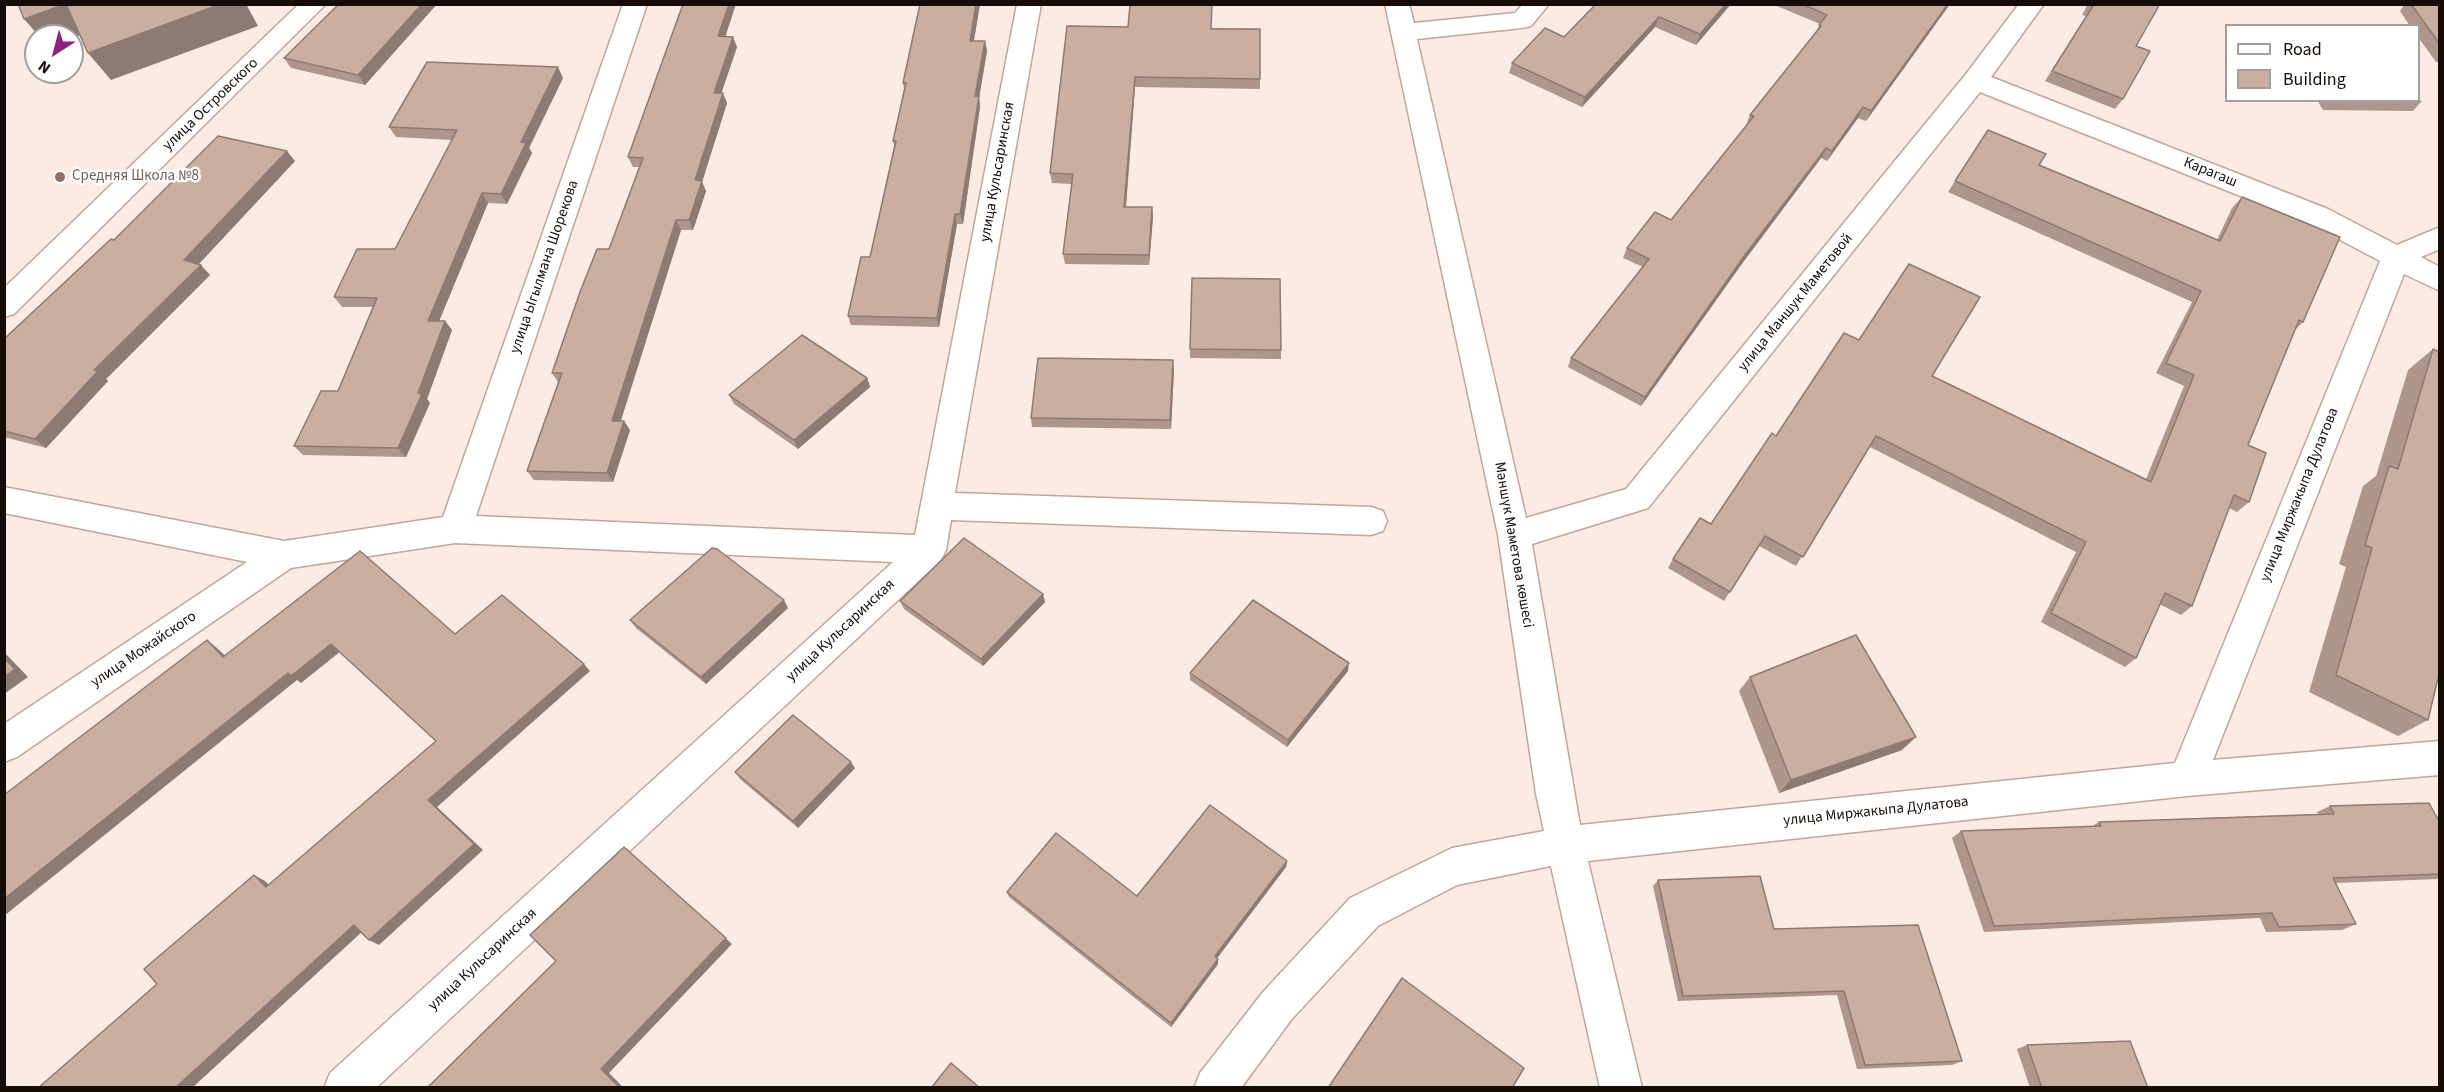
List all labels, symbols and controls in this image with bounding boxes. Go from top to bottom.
north arrow [24,24,84,84]
legend [2225,24,2420,102]
text: Road [2283,37,2322,62]
text: N [34,55,55,79]
street label: улица Островского [160,55,262,155]
text: Building [2283,67,2346,92]
street label: улица Кульсаринская [977,101,1019,243]
street label: Карагаш [2180,154,2240,192]
place label: Средняя Школа №8 [72,168,199,186]
marker: Средняя Школа №8 [53,170,67,184]
street label: улица Ыгылмана Шорекова [507,178,583,356]
street label: улица Маншук Маметовой [1735,230,1857,376]
street label: улица Миржакыпа Дулатова [2257,405,2343,585]
street label: Мәншүк Мәметова көшесі [1490,461,1536,629]
street label: улица Кульсаринская [783,576,899,686]
street label: улица Можайского [88,608,200,692]
street label: улица Миржакыпа Дулатова [1783,793,1969,831]
street label: улица Кульсаринская [425,905,541,1015]

